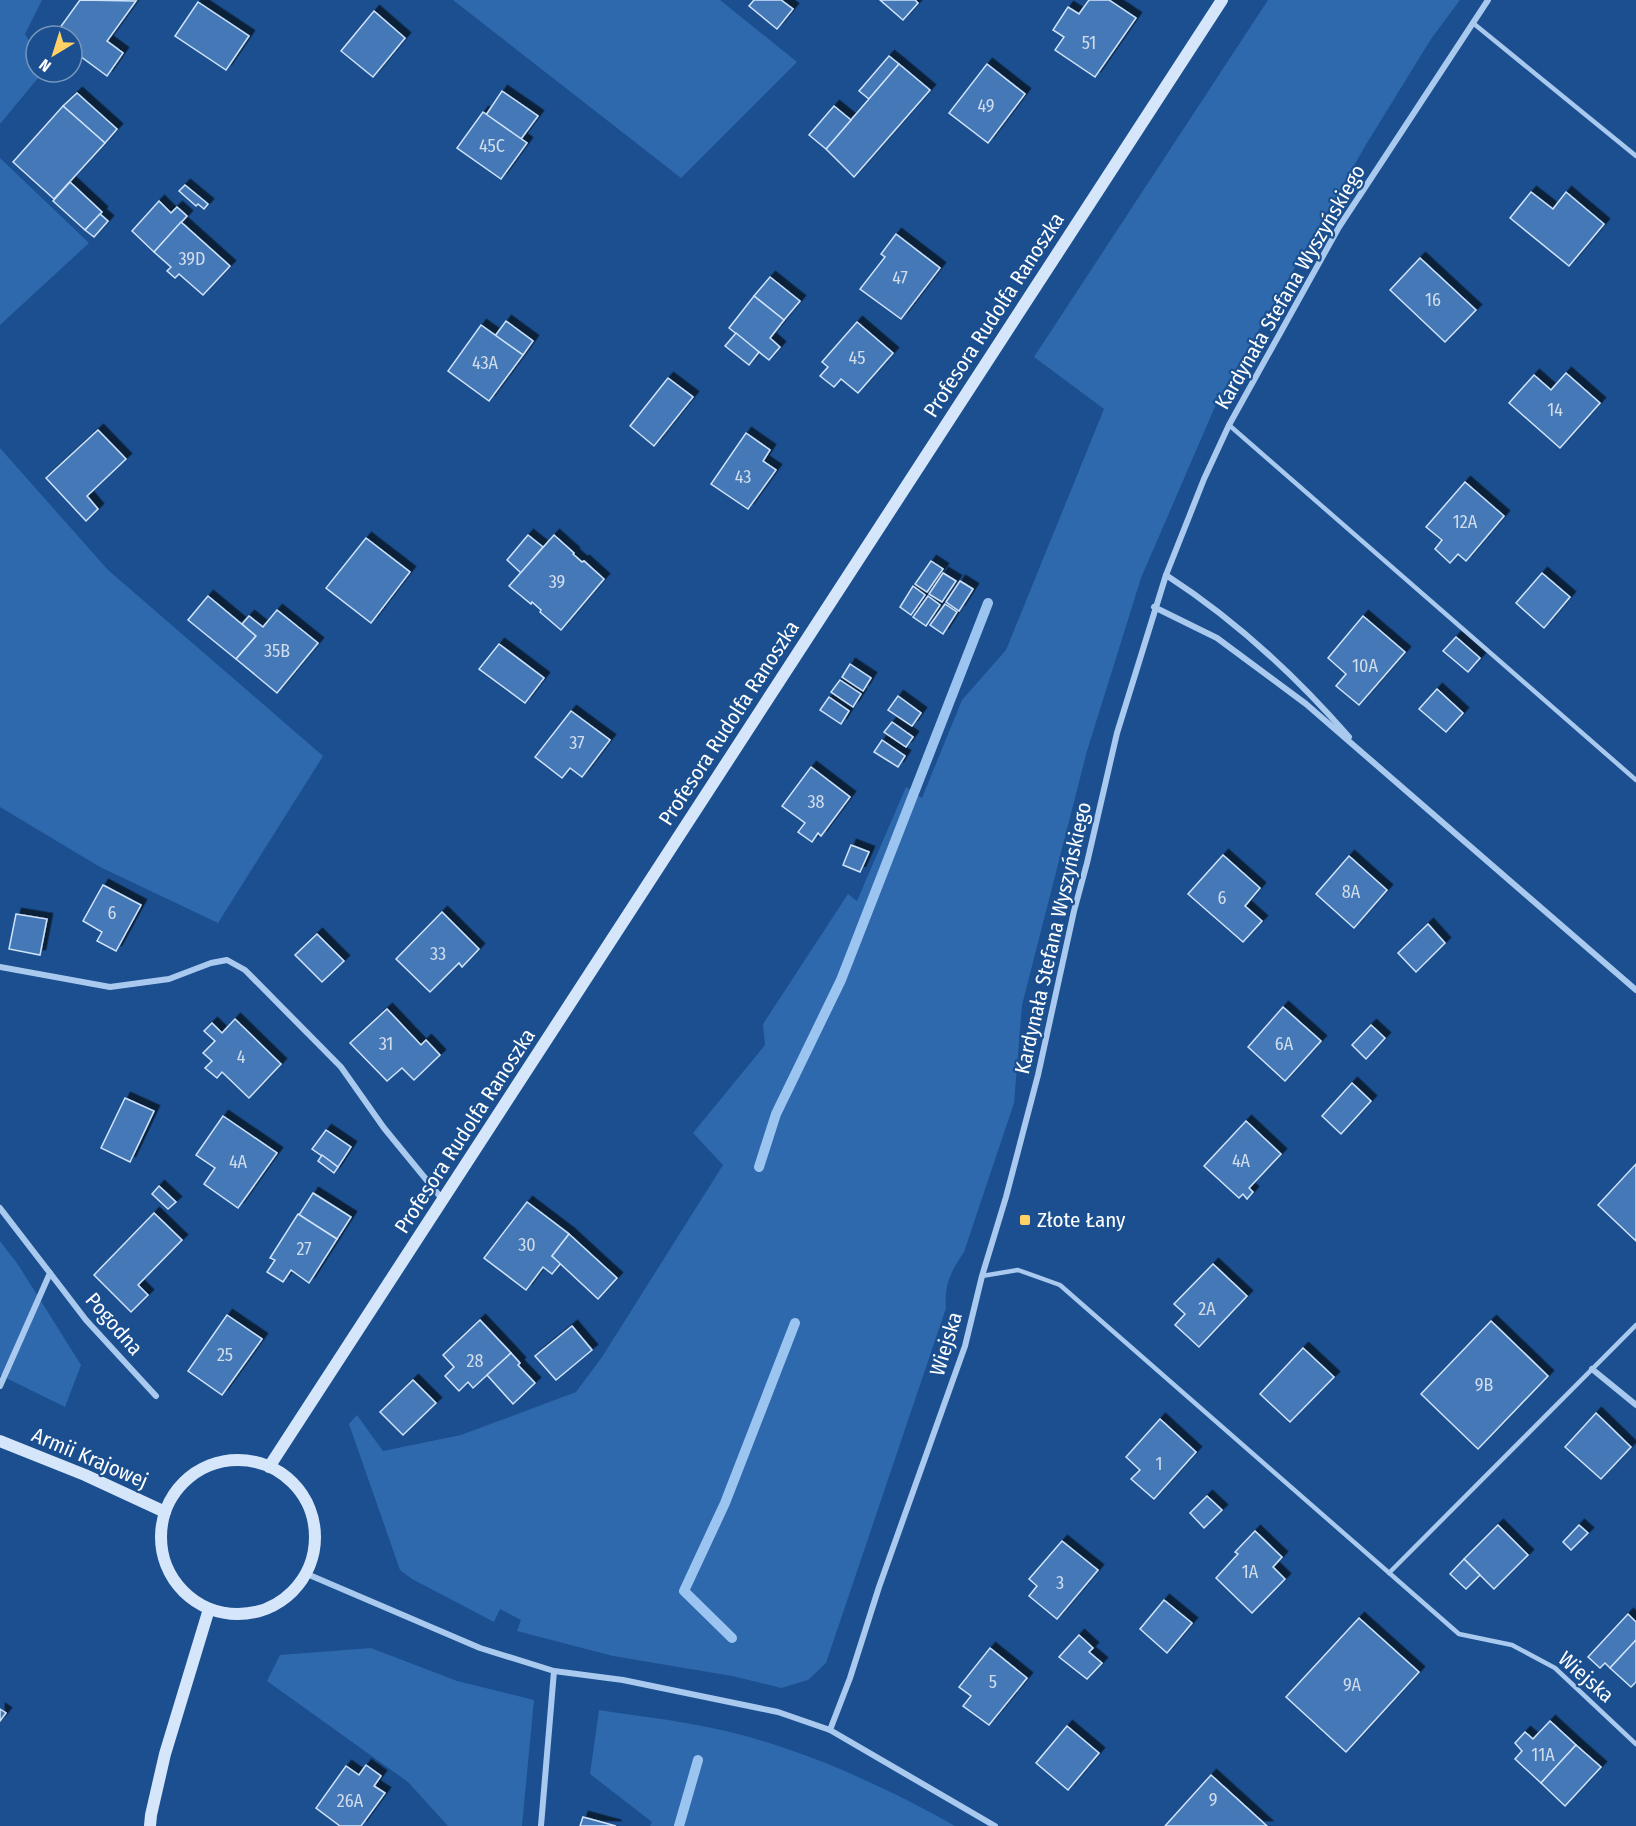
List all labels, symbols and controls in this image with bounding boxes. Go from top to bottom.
north arrow [24,24,84,84]
house number: 51 [1082,32,1096,54]
text: N [35,55,55,76]
house number: 49 [977,95,995,117]
house number: 45C [479,135,505,157]
street label: Kardynała Stefana Wyszyńskiego [1209,160,1371,414]
street label: Profesora Rudolfa Ranoszka [918,208,1070,422]
house number: 39D [178,248,206,270]
house number: 47 [892,267,908,289]
house number: 16 [1425,289,1441,311]
house number: 45 [849,347,865,369]
house number: 43A [472,352,499,374]
house number: 14 [1547,399,1563,421]
house number: 43 [735,466,751,488]
house number: 12A [1453,511,1478,533]
house number: 39 [549,571,565,593]
street label: Profesora Rudolfa Ranoszka [653,616,805,830]
house number: 35B [264,640,290,662]
house number: 10A [1352,655,1378,677]
house number: 37 [569,732,585,754]
house number: 38 [807,791,825,813]
street label: Kardynała Stefana Wyszyńskiego [1009,799,1097,1077]
house number: 8A [1342,881,1361,903]
house number: 6 [1218,887,1227,909]
house number: 6 [108,902,117,924]
house number: 33 [430,943,446,965]
street label: Profesora Rudolfa Ranoszka [389,1024,541,1238]
house number: 31 [379,1033,393,1055]
house number: 6A [1275,1033,1294,1055]
house number: 4 [237,1046,246,1068]
house number: 4A [1232,1150,1251,1172]
house number: 4A [229,1151,248,1173]
place label: Złote Łany [1037,1207,1126,1233]
marker: Złote Łany [1018,1213,1032,1227]
house number: 30 [518,1234,536,1256]
house number: 27 [296,1238,312,1260]
street label: Pogodna [80,1287,148,1361]
house number: 2A [1198,1298,1216,1320]
street label: Wiejska [924,1309,968,1379]
house number: 25 [217,1344,233,1366]
house number: 28 [467,1350,483,1372]
house number: 9B [1475,1374,1493,1396]
street label: Armii Krajowej [28,1422,152,1494]
house number: 1 [1155,1453,1163,1475]
house number: 1A [1242,1561,1259,1583]
house number: 3 [1056,1572,1064,1594]
street label: Wiejska [1553,1646,1619,1708]
house number: 5 [989,1671,997,1693]
house number: 9A [1343,1674,1362,1696]
house number: 11A [1531,1744,1555,1766]
house number: 9 [1209,1789,1217,1811]
house number: 26A [337,1790,364,1812]

